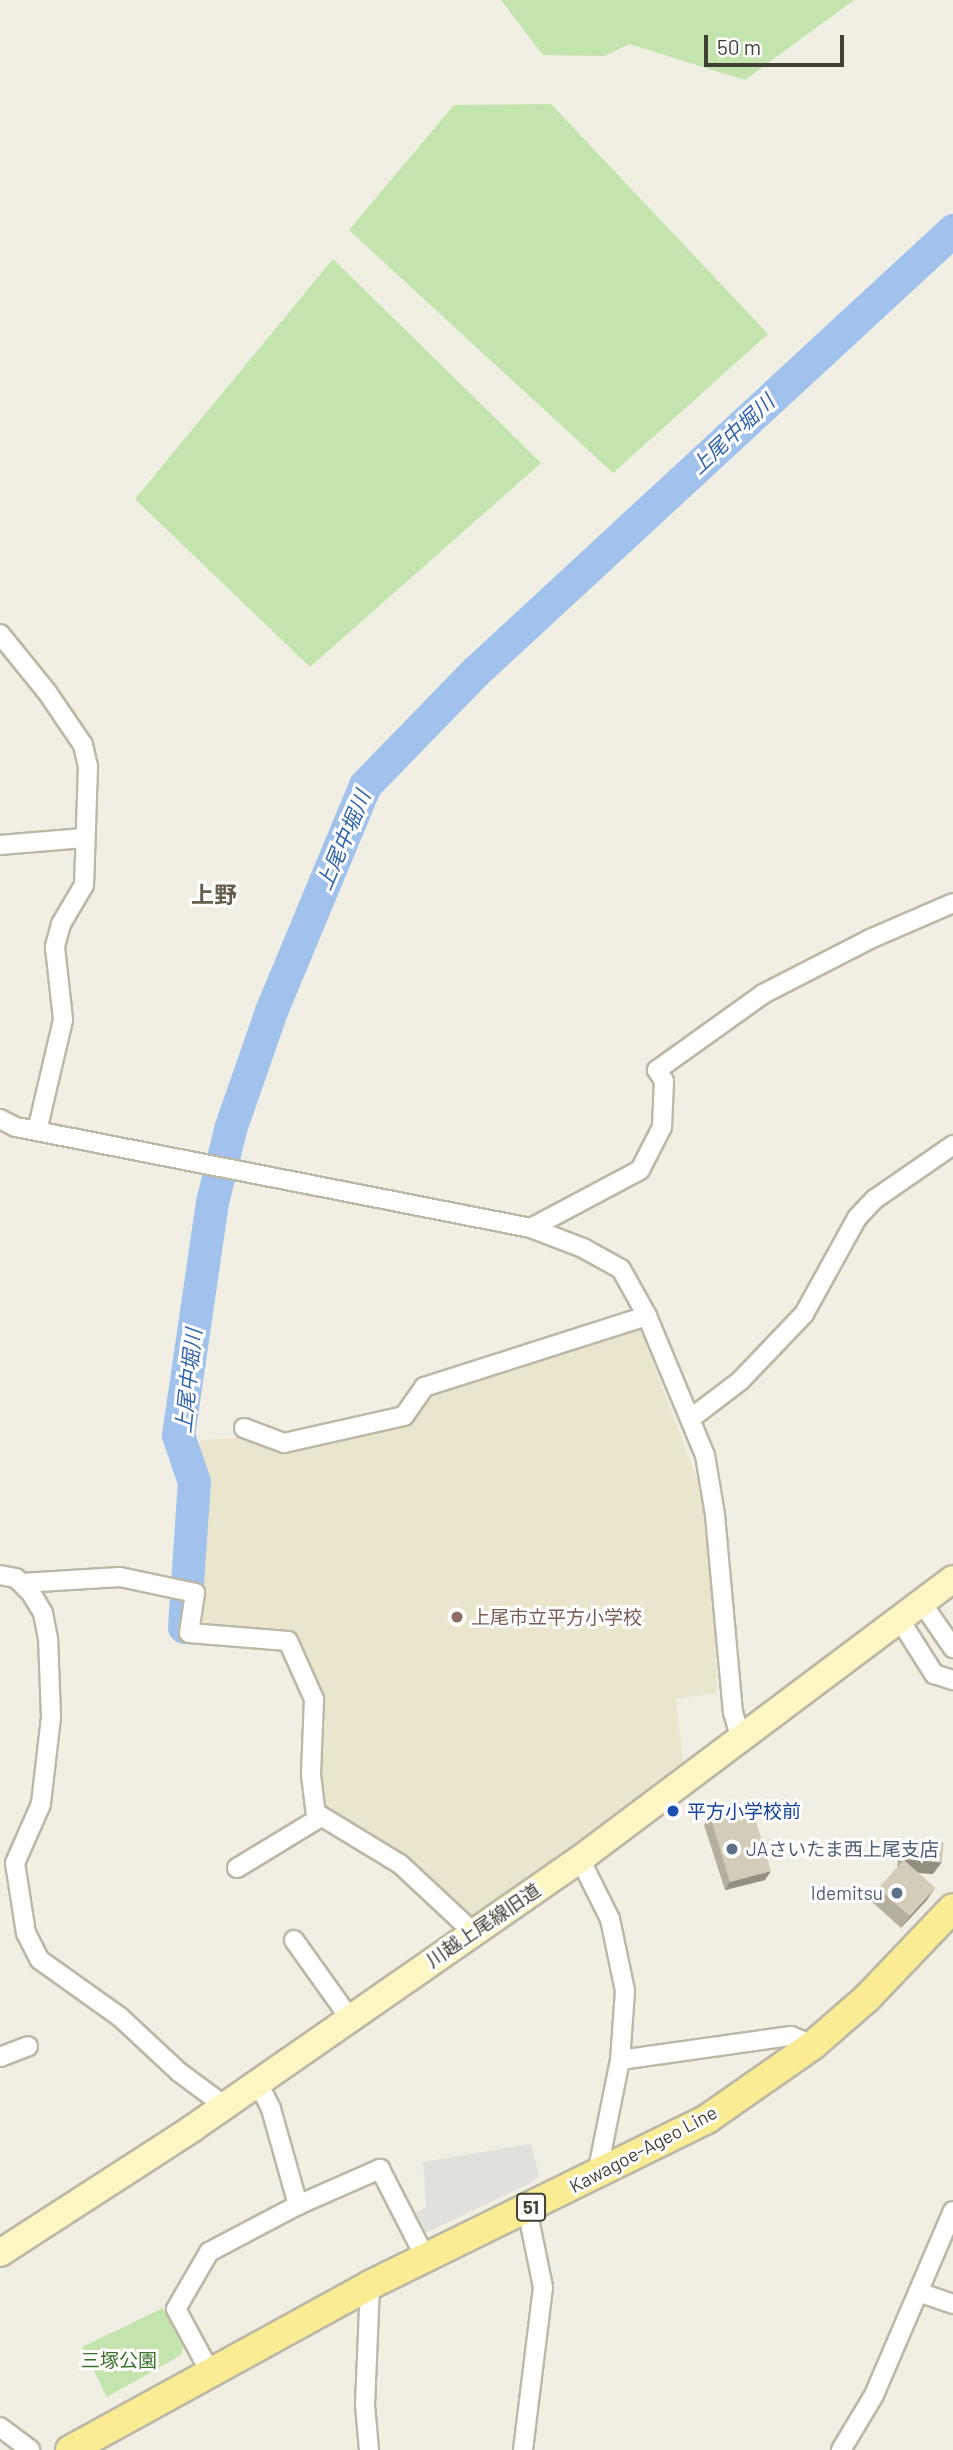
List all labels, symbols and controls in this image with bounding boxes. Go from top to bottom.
scale bar [708,21,848,65]
text: 50 m [717,34,761,59]
water label: 上尾中堀川 [685,389,779,479]
water label: 上尾中堀川 [311,787,375,893]
district label: 上野 [191,880,237,908]
water label: 上尾中堀川 [170,1327,206,1435]
place label: 上尾市立平方小学校 [471,1606,642,1628]
marker: 上尾市立平方小学校 [449,1609,465,1625]
place label: 平方小学校前 [687,1800,801,1822]
marker: 平方小学校前 [665,1803,681,1819]
place label: JAさいたま西上尾支店 [746,1838,939,1860]
marker: JAさいたま西上尾支店 [724,1841,740,1857]
street label: 川越上尾線旧道 [421,1878,545,1972]
place label: Idemitsu [811,1882,883,1904]
marker: Idemitsu [889,1885,905,1901]
street label: Kawagoe-Ageo Line [565,2100,721,2198]
road number: 51 [515,2192,547,2222]
park label: 三塚公園 [81,2349,157,2371]

